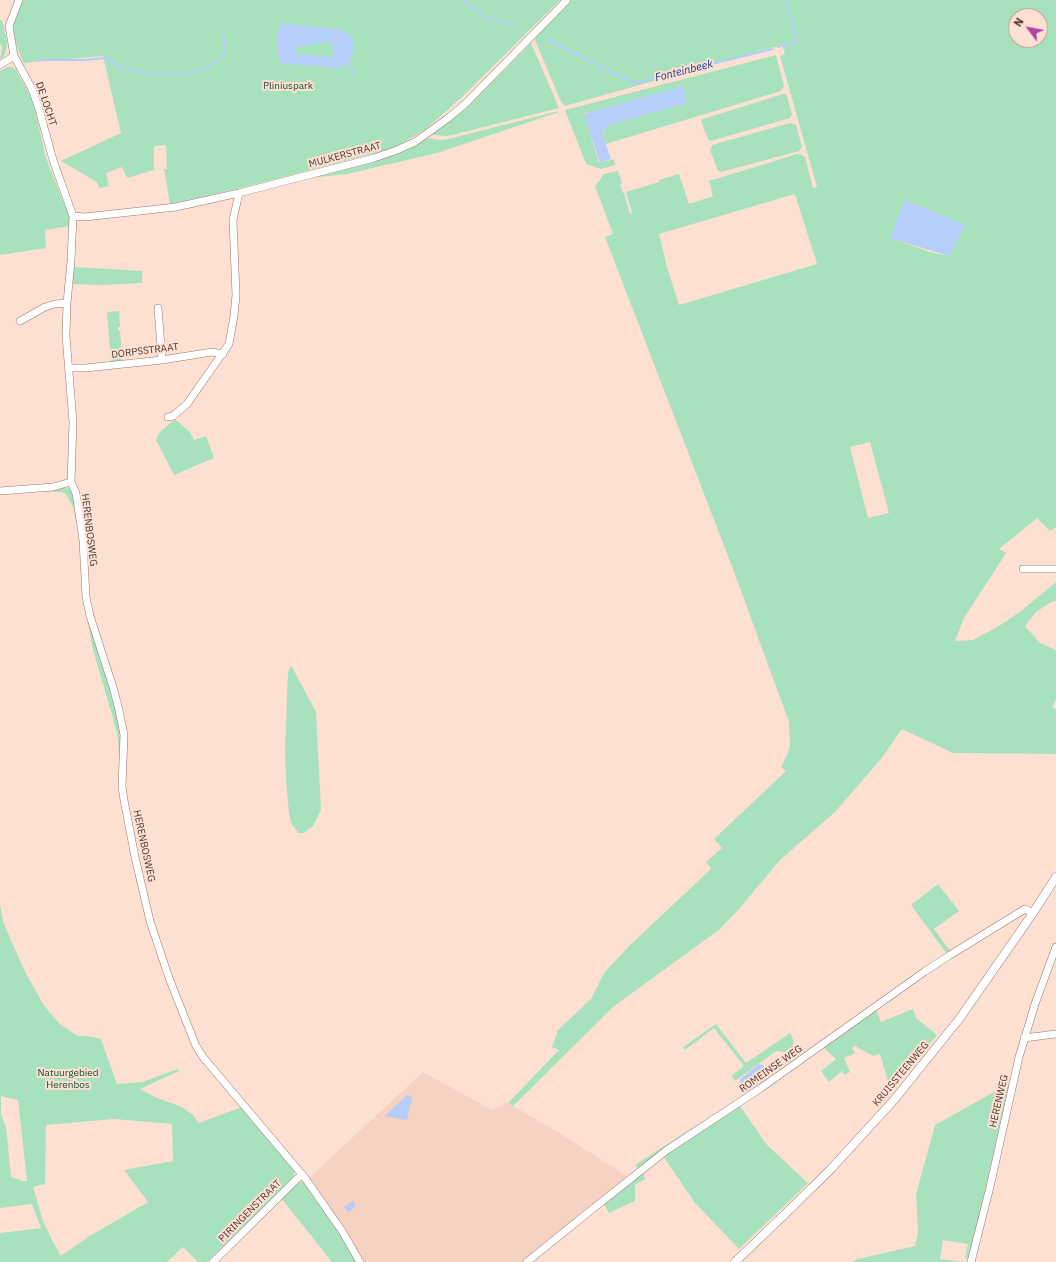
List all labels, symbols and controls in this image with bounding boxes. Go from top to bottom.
north arrow [1008,8,1048,48]
text: N [1011,15,1027,29]
water label: Fonteinbeek [654,57,714,85]
street label: DE LOCHT [33,80,59,128]
park label: Pliniuspark [263,80,313,92]
street label: MULKERSTRAAT [308,140,382,170]
street label: DORPSSTRAAT [111,341,179,361]
street label: HERENBOSWEG [79,493,99,567]
street label: HERENBOSWEG [131,809,157,883]
street label: KRUISSTEENWEG [870,1039,932,1109]
street label: ROMEINSE WEG [737,1043,805,1095]
park label: Natuurgebied Herenbos [37,1067,99,1090]
street label: HERENWEG [987,1073,1011,1129]
street label: PIRINGENSTRAAT [216,1177,284,1245]

